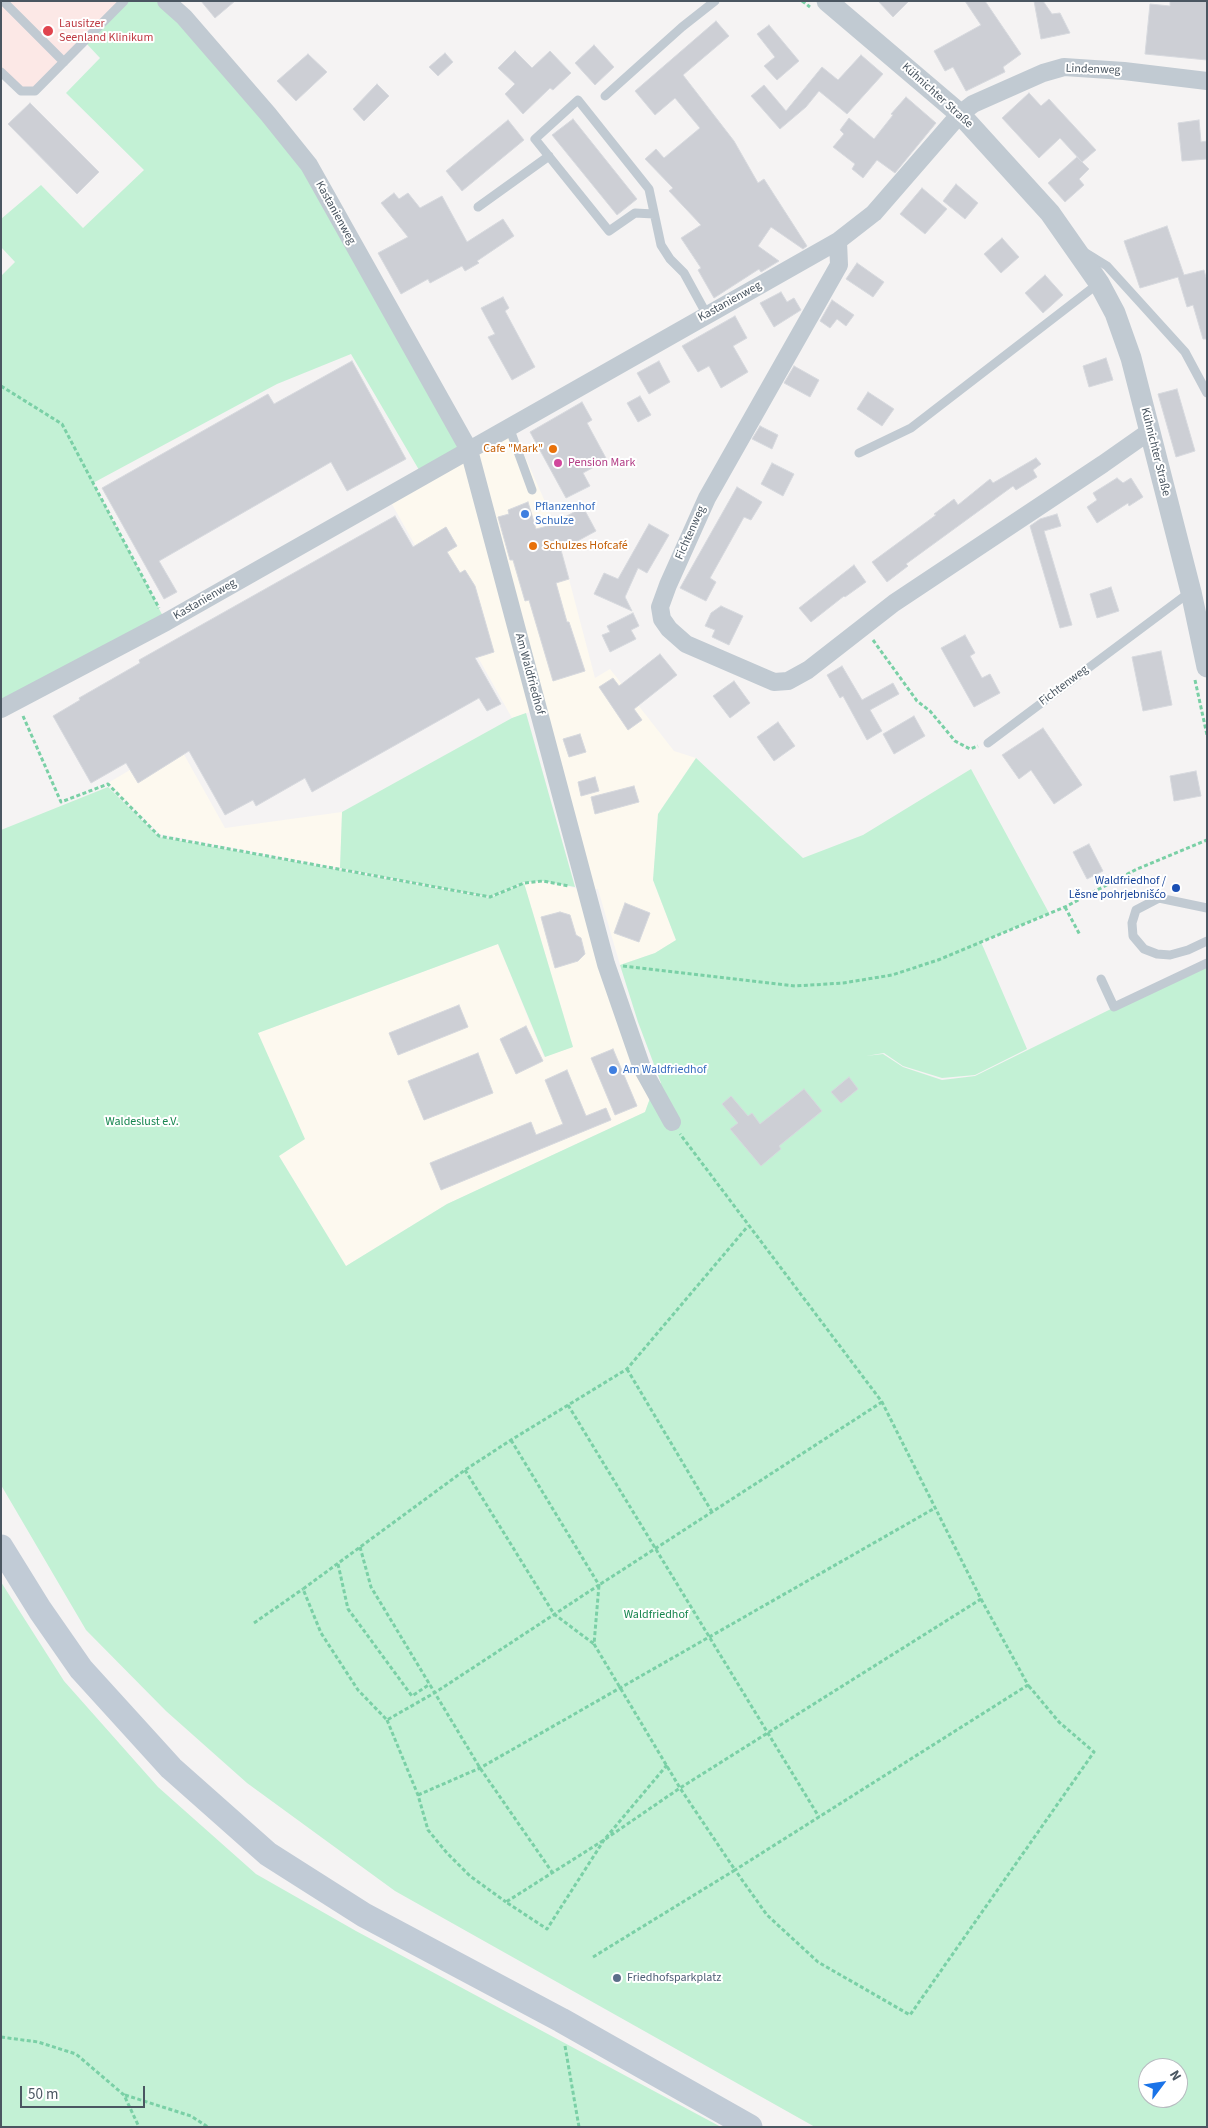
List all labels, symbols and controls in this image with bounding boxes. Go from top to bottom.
place label: Lausitzer Seenland Klinikum [59,17,153,45]
marker: Lausitzer Seenland Klinikum [41,24,55,38]
street label: Kühnichter Straße [898,60,976,132]
street label: Lindenweg [1065,62,1121,78]
street label: Kastanienweg [312,179,358,247]
street label: Kastanienweg [696,279,764,325]
street label: Kühnichter Straße [1137,406,1173,498]
place label: Cafe "Mark" [483,442,543,456]
marker: Cafe "Mark" [547,443,559,455]
place label: Pension Mark [568,456,635,470]
marker: Pension Mark [552,457,564,469]
place label: Pflanzenhof Schulze [535,500,595,528]
street label: Fichtenweg [673,504,709,562]
marker: Pflanzenhof Schulze [519,508,531,520]
place label: Schulzes Hofcafé [543,539,628,553]
marker: Schulzes Hofcafé [527,540,539,552]
street label: Kastanienweg [171,576,239,624]
street label: Am Waldfriedhof [511,632,547,716]
street label: Fichtenweg [1037,663,1091,709]
place label: Waldfriedhof / Lěsne pohrjebnišćo [1069,874,1166,902]
marker: Waldfriedhof / Lěsne pohrjebnišćo [1170,882,1182,894]
place label: Am Waldfriedhof [623,1063,707,1077]
marker: Am Waldfriedhof [607,1064,619,1076]
park label: Waldeslust e.V. [105,1115,179,1129]
park label: Waldfriedhof [624,1608,688,1622]
place label: Friedhofsparkplatz [627,1971,721,1985]
marker: Friedhofsparkplatz [611,1972,623,1984]
north arrow [1138,2058,1188,2108]
text: N [1164,2067,1186,2085]
scale bar [22,2076,148,2108]
text: 50 m [28,2084,58,2105]

